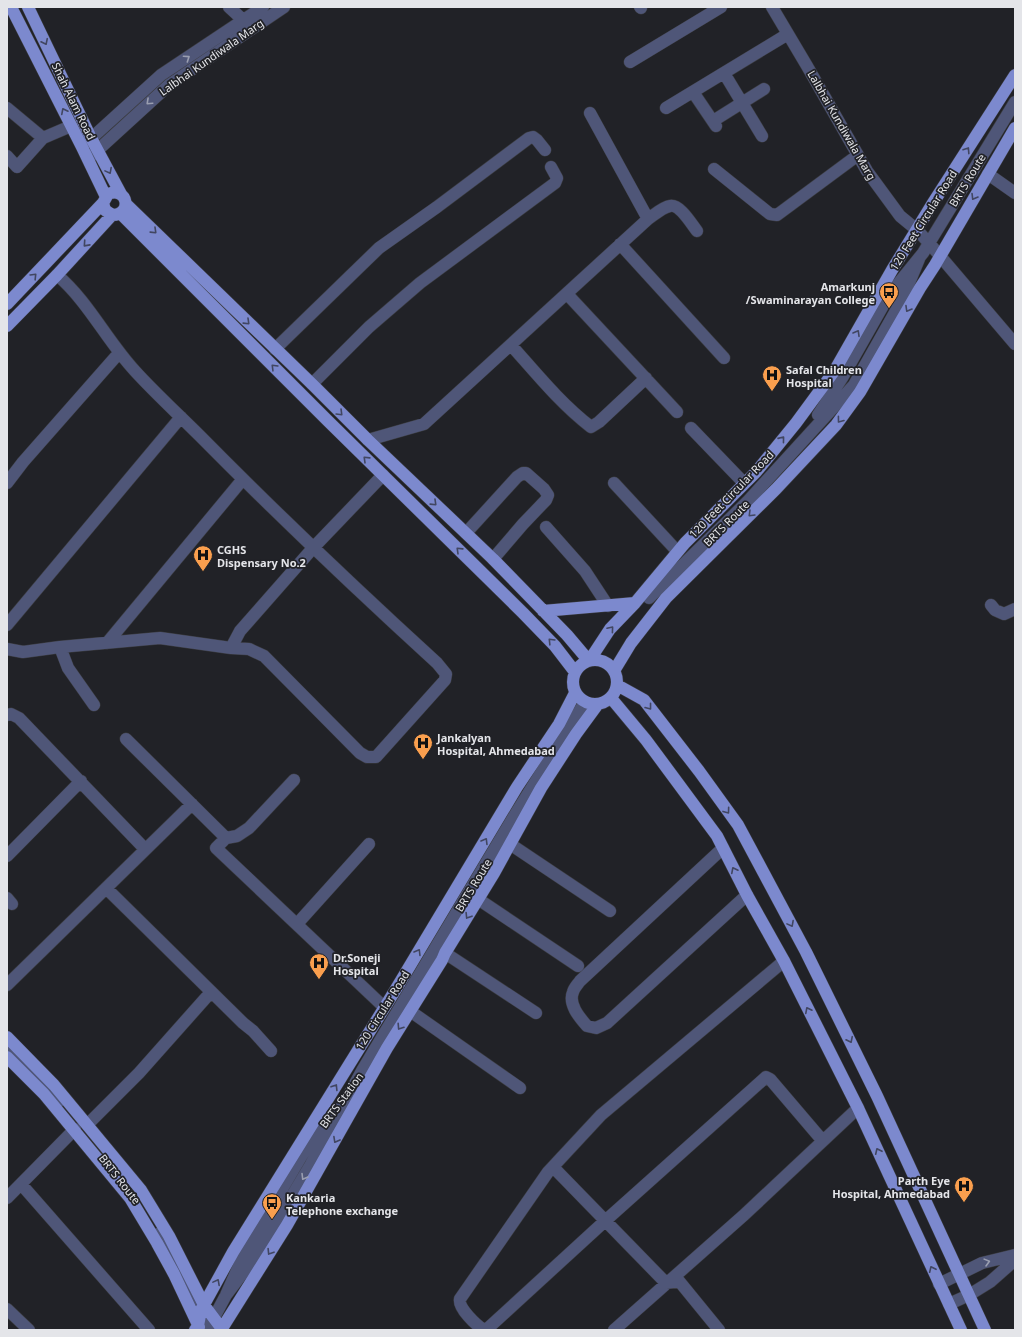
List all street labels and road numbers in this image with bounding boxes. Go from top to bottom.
street label: Lalbhai Kundiwala Marg [156,15,266,99]
street label: Shah Alam Road [49,60,99,142]
street label: Lalbhai Kundiwala Marg [804,67,880,183]
street label: BRTS Route [945,151,989,209]
street label: 120 Feet Circular Road [886,167,960,273]
street label: 120 Feet Circular Road [685,447,777,541]
street label: BRTS Route [700,497,752,549]
street label: BRTS Route [451,856,495,914]
street label: 120 Circular Road [352,968,412,1052]
street label: BRTS Station [316,1069,366,1131]
street label: BRTS Route [96,1151,144,1207]

